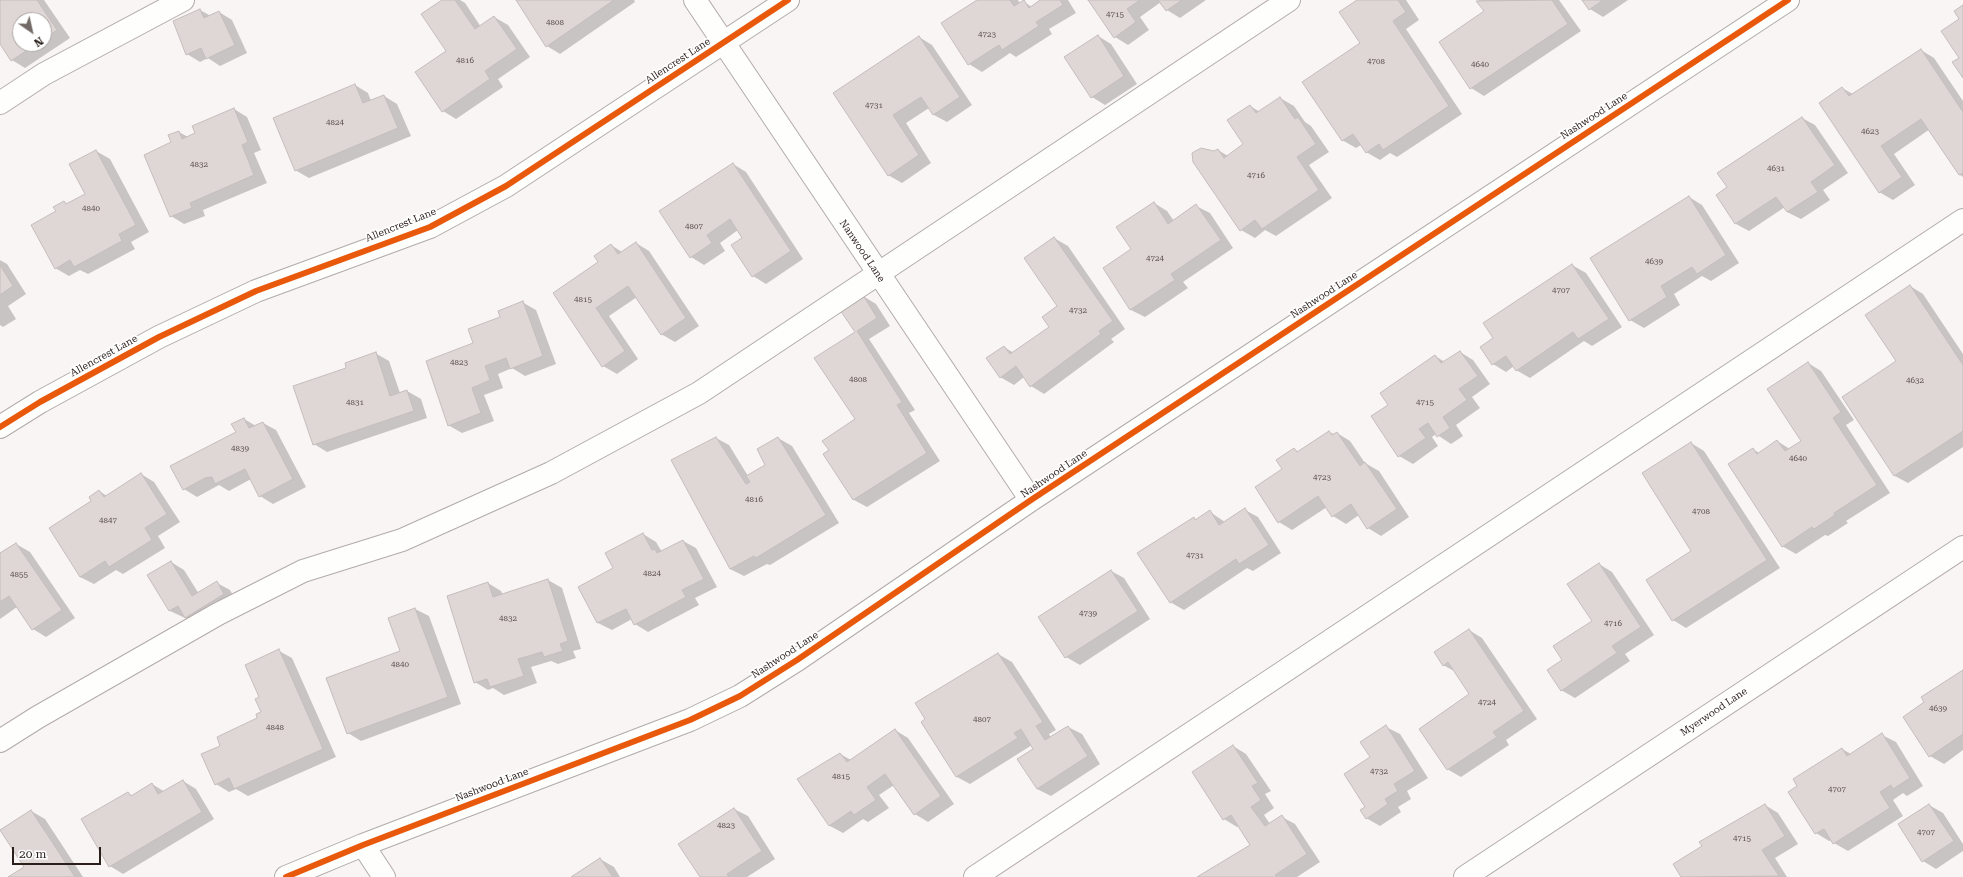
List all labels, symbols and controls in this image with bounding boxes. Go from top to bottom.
house number: 4715 [1106,10,1124,20]
north arrow [12,12,52,52]
house number: 4808 [546,18,564,28]
house number: 4723 [978,30,996,40]
text: N [31,34,46,49]
street label: Allencrest Lane [643,36,713,86]
house number: 4816 [456,56,474,66]
house number: 4708 [1367,57,1385,67]
house number: 4640 [1471,60,1489,70]
street label: Nashwood Lane [1558,90,1630,142]
house number: 4731 [865,101,883,111]
house number: 4824 [326,118,344,128]
house number: 4623 [1861,127,1879,137]
house number: 4832 [190,160,208,170]
house number: 4631 [1767,164,1785,174]
house number: 4716 [1247,171,1265,181]
house number: 4840 [82,204,100,214]
street label: Allencrest Lane [364,205,438,245]
street label: Nanwood Lane [837,218,887,284]
house number: 4807 [685,222,703,232]
house number: 4724 [1146,254,1164,264]
house number: 4639 [1645,257,1663,267]
street label: Nashwood Lane [1288,269,1360,321]
house number: 4707 [1552,286,1570,296]
house number: 4815 [574,295,592,305]
house number: 4732 [1069,306,1087,316]
street label: Allencrest Lane [68,333,140,379]
house number: 4823 [450,358,468,368]
house number: 4808 [849,375,867,385]
house number: 4632 [1906,376,1924,386]
house number: 4831 [346,398,364,408]
house number: 4715 [1416,398,1434,408]
house number: 4839 [231,444,249,454]
street label: Nashwood Lane [1019,447,1089,501]
house number: 4640 [1789,454,1807,464]
house number: 4723 [1313,473,1331,483]
house number: 4816 [745,495,763,505]
house number: 4708 [1692,507,1710,517]
house number: 4847 [99,516,117,526]
house number: 4731 [1186,551,1204,561]
house number: 4824 [643,569,661,579]
house number: 4855 [10,570,28,580]
house number: 4739 [1079,609,1097,619]
house number: 4832 [499,614,517,624]
house number: 4716 [1604,619,1622,629]
street label: Nashwood Lane [749,629,821,681]
house number: 4840 [391,660,409,670]
street label: Myerwood Lane [1678,685,1750,739]
house number: 4724 [1478,698,1496,708]
house number: 4639 [1929,704,1947,714]
house number: 4807 [973,715,991,725]
house number: 4848 [266,723,284,733]
street label: Nashwood Lane [454,766,530,804]
house number: 4732 [1370,767,1388,777]
house number: 4815 [832,772,850,782]
house number: 4707 [1828,785,1846,795]
house number: 4823 [717,821,735,831]
house number: 4707 [1917,828,1935,838]
house number: 4715 [1733,834,1751,844]
scale bar [14,839,103,865]
text: 20 m [19,847,46,861]

